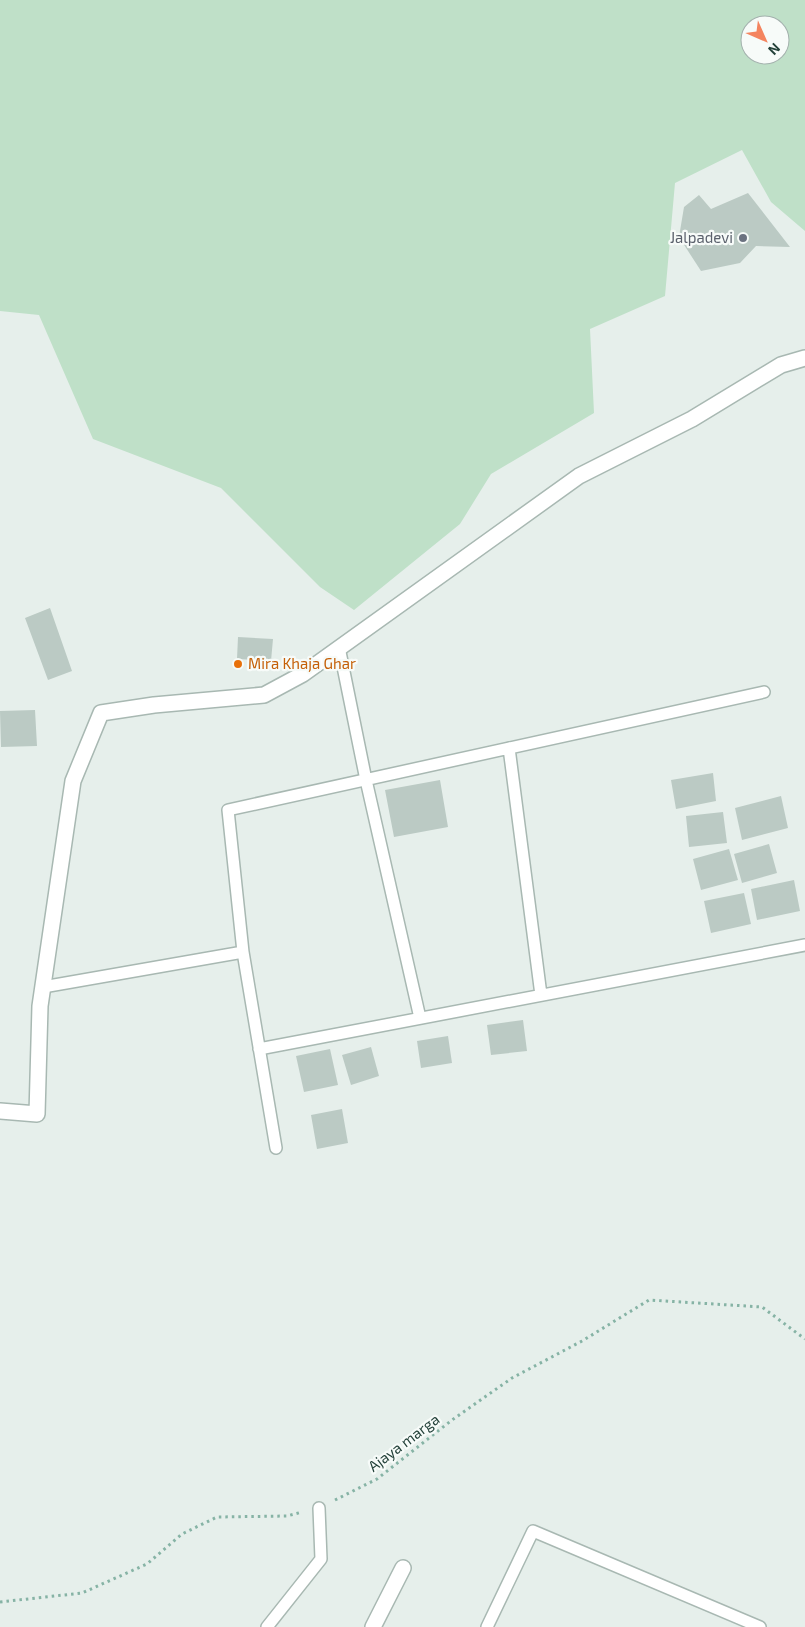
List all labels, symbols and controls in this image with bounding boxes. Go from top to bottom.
north arrow [740,15,790,65]
text: N [765,40,784,59]
place label: Jalpadevi [670,228,733,246]
marker: Jalpadevi [737,232,749,244]
place label: Mira Khaja Ghar [248,654,356,673]
marker: Mira Khaja Ghar [232,658,244,670]
street label: Ajaya marga [364,1410,443,1476]

